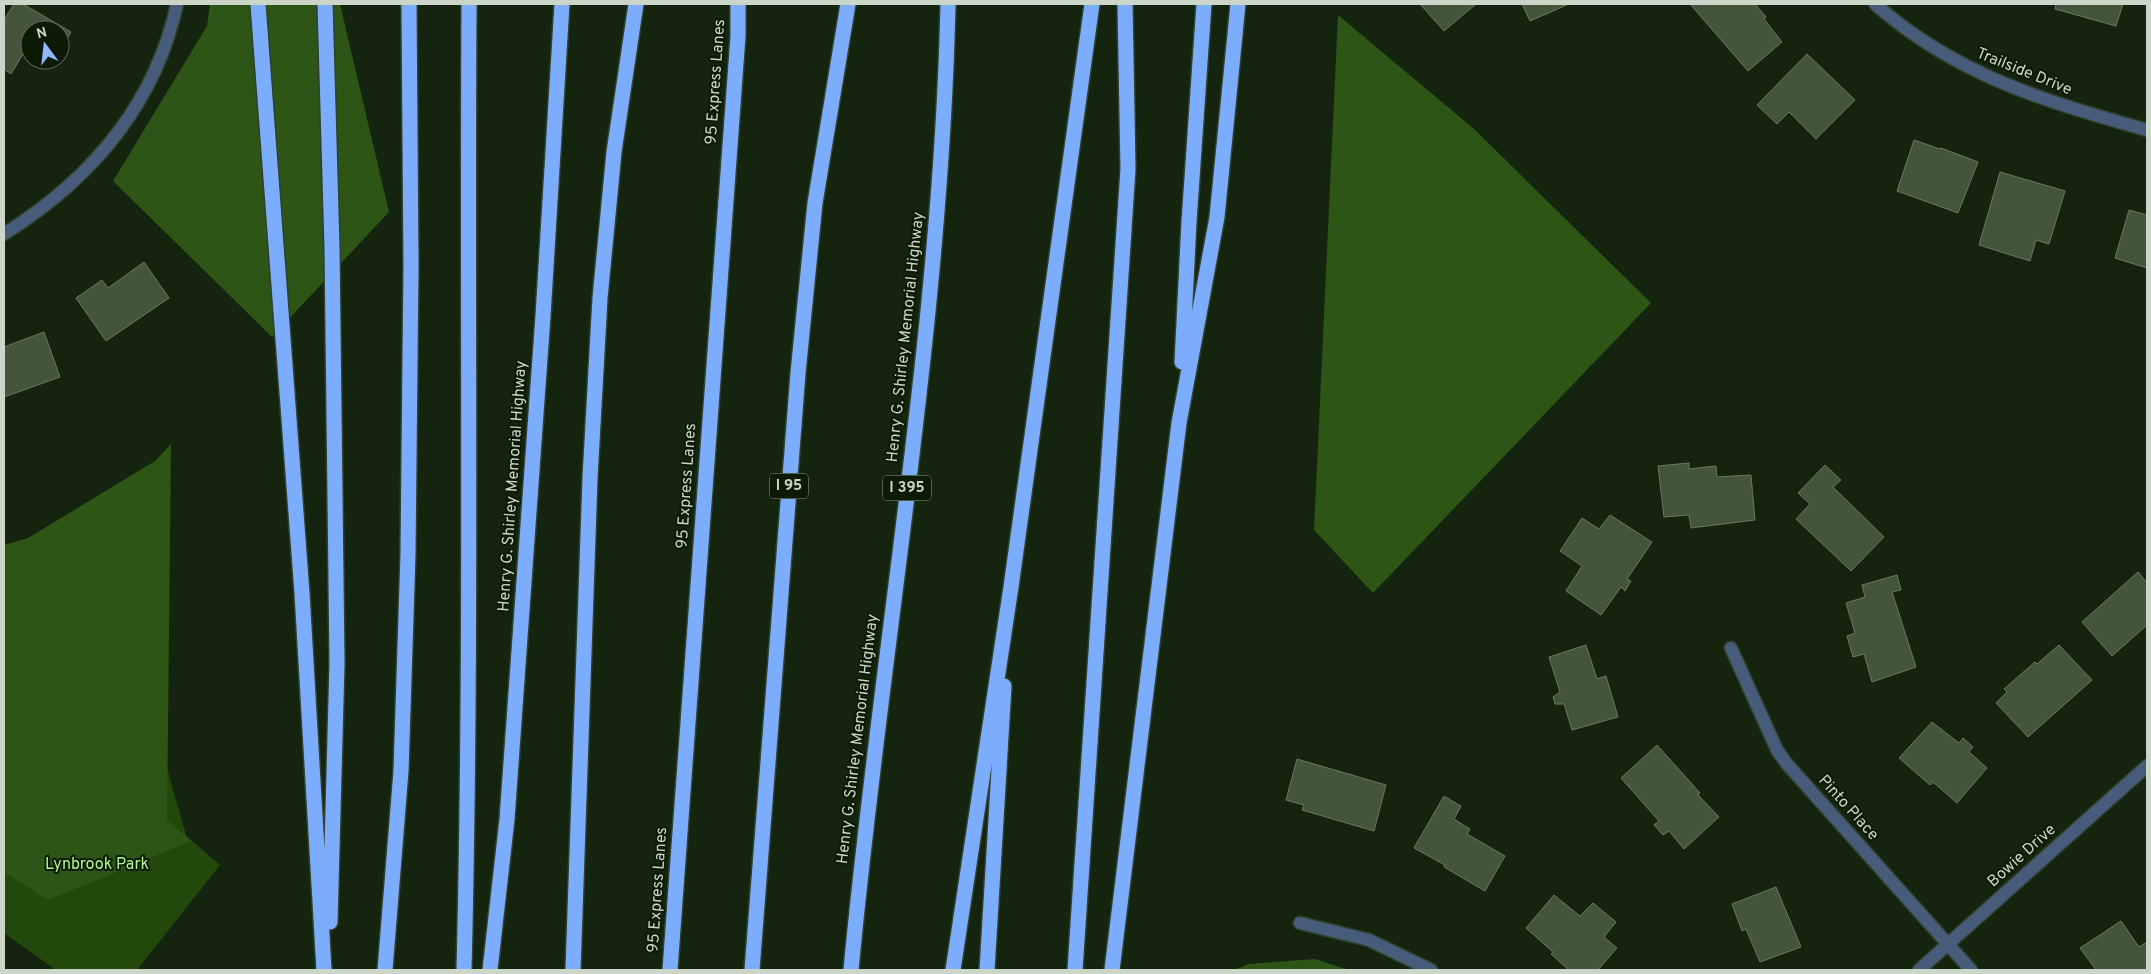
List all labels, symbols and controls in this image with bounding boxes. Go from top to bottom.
street label: 95 Express Lanes [702,18,730,146]
north arrow [20,20,70,70]
text: N [35,24,49,43]
street label: Trailside Drive [1973,44,2075,100]
street label: Henry G. Shirley Memorial Highway [883,211,929,463]
street label: Henry G. Shirley Memorial Highway [494,360,532,612]
street label: 95 Express Lanes [673,422,701,550]
road number: I 95 [770,474,808,498]
road number: I 395 [883,476,931,500]
street label: Henry G. Shirley Memorial Highway [833,613,883,865]
street label: Pinto Place [1813,771,1883,845]
street label: Bowie Drive [1984,820,2060,892]
street label: 95 Express Lanes [644,826,672,954]
park label: Lynbrook Park [45,855,149,875]

